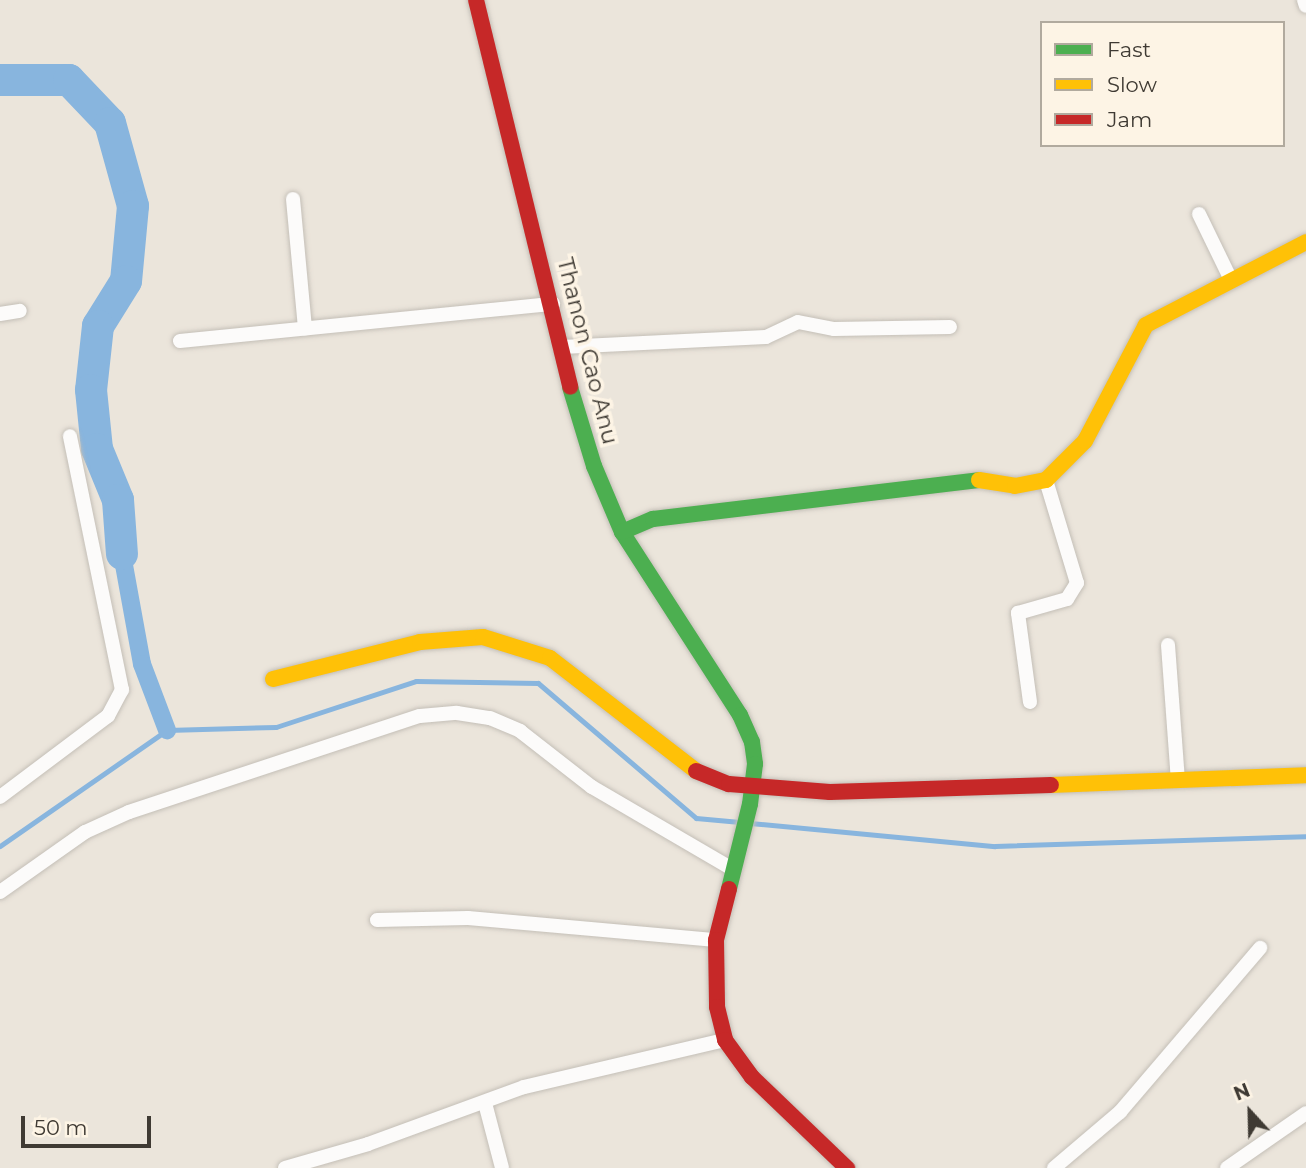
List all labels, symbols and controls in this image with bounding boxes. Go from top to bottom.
legend [1040,21,1285,147]
text: Fast [1107,37,1151,62]
text: Slow [1107,72,1157,97]
text: Jam [1107,107,1152,132]
street label: Thanon Cao Anu [551,255,625,447]
north arrow [1215,1077,1285,1147]
text: N [1231,1079,1253,1106]
scale bar [24,1102,154,1146]
text: 50 m [34,1115,88,1140]

